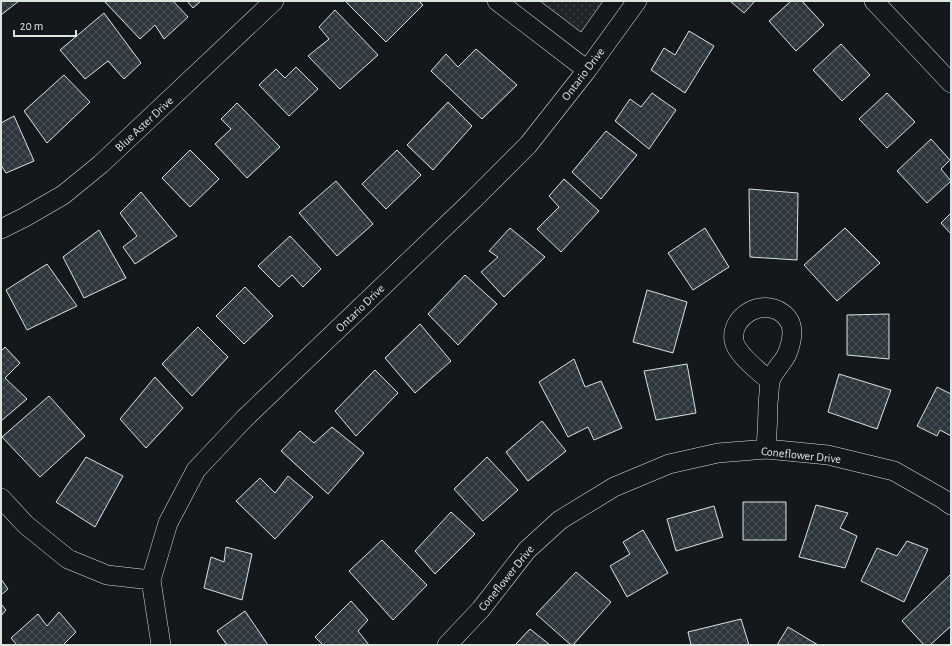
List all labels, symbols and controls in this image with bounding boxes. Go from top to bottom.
scale bar [14,12,76,38]
text: 20 m [20,20,43,32]
street label: Ontario Drive [559,45,607,103]
street label: Blue Aster Drive [113,94,175,154]
street label: Ontario Drive [333,282,387,334]
street label: Coneflower Drive [760,445,842,465]
street label: Coneflower Drive [476,543,536,613]

